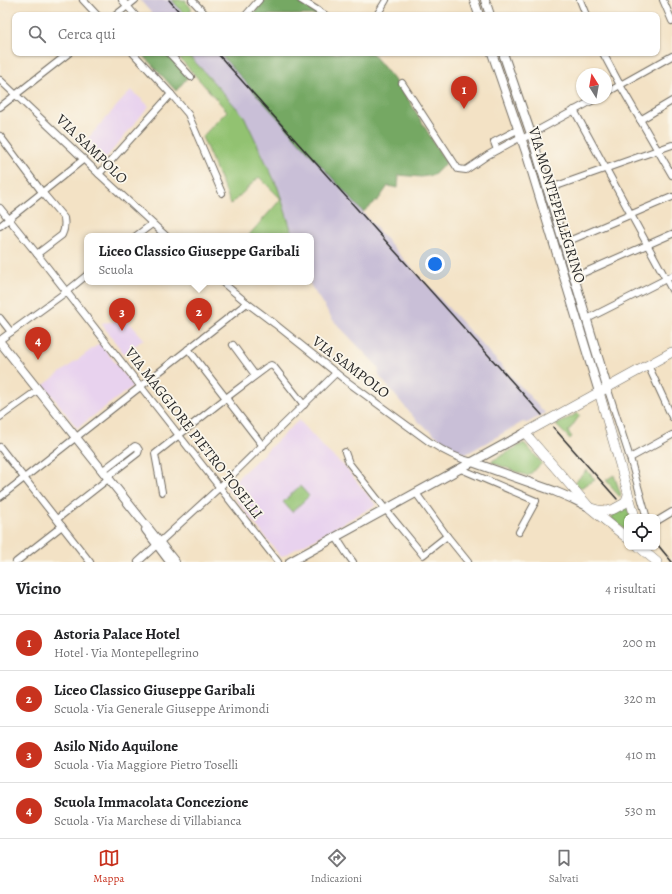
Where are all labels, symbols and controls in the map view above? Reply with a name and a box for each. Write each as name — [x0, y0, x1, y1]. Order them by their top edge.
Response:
search box — [12, 12, 660, 56]
icon: search — [26, 23, 48, 45]
text: Cerca qui — [58, 24, 116, 44]
north arrow — [576, 68, 612, 104]
pin: 1 — [451, 76, 477, 109]
street label: VIA SAMPOLO — [51, 109, 132, 188]
street label: VIA MONTEPELLEGRINO — [523, 123, 590, 286]
popup — [84, 233, 314, 285]
text: Liceo Classico Giuseppe Garibali — [98, 241, 300, 261]
your location — [425, 254, 445, 274]
text: Scuola — [98, 261, 133, 278]
pin: 3 — [109, 298, 135, 331]
pin: 2 — [186, 298, 212, 331]
pin: 4 — [25, 327, 51, 360]
street label: VIA SAMPOLO — [307, 331, 394, 403]
street label: VIA MAGGIORE PIETRO TOSELLI — [120, 342, 267, 523]
map controls — [624, 514, 660, 550]
button: locate — [624, 514, 660, 550]
text: Vicino — [16, 577, 61, 600]
text: 4 risultati — [605, 580, 656, 597]
text: Astoria Palace Hotel — [54, 624, 180, 644]
text: 1 — [27, 634, 31, 651]
text: 200 m — [623, 634, 656, 651]
text: Hotel · Via Montepellegrino — [54, 644, 199, 661]
text: Liceo Classico Giuseppe Garibali — [54, 680, 255, 700]
text: 2 — [26, 690, 32, 707]
text: 320 m — [624, 690, 656, 707]
text: Scuola · Via Generale Giuseppe Arimondi — [54, 700, 269, 717]
text: Asilo Nido Aquilone — [54, 736, 178, 756]
text: 3 — [26, 746, 32, 763]
text: 410 m — [625, 746, 656, 763]
text: Scuola · Via Maggiore Pietro Toselli — [54, 756, 238, 773]
text: Scuola Immacolata Concezione — [54, 792, 249, 812]
text: 4 — [26, 802, 32, 819]
text: 530 m — [625, 802, 656, 819]
text: Scuola · Via Marchese di Villabianca — [54, 812, 242, 829]
tab: Mappa — [93, 847, 124, 886]
tab: Indicazioni — [311, 847, 362, 886]
tab: Salvati — [549, 847, 579, 886]

